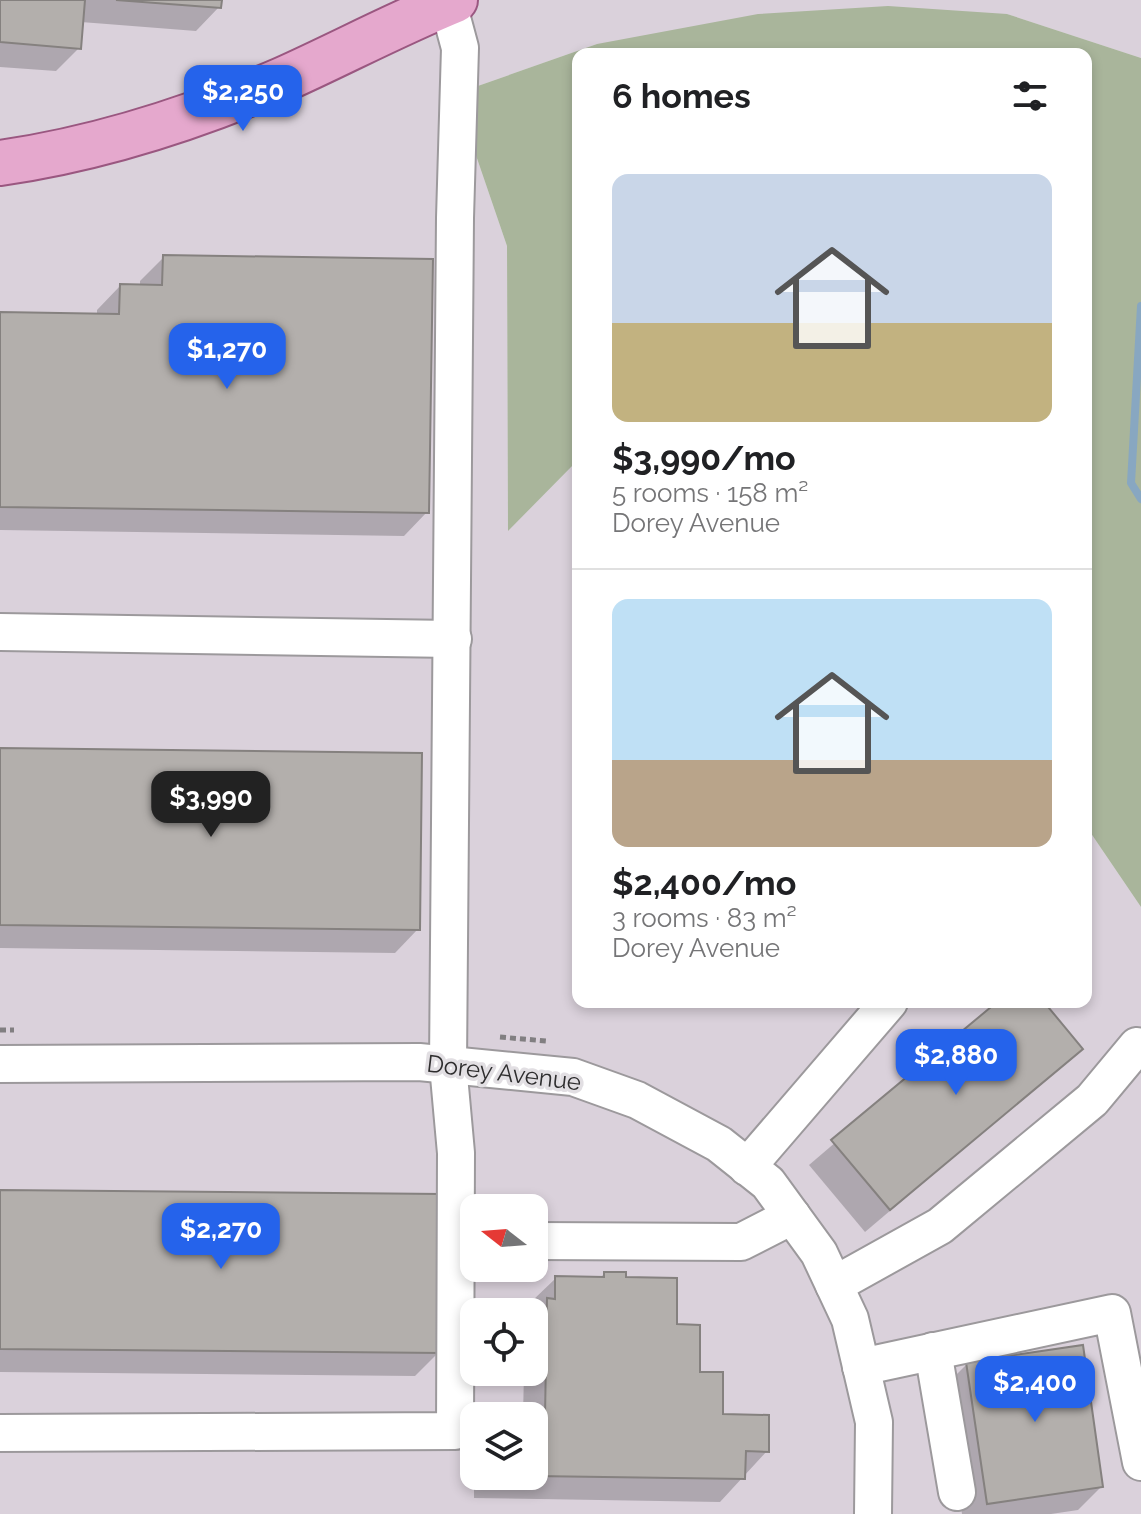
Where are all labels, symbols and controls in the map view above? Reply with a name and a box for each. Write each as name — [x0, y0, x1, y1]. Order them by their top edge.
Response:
pin: $2,250 — [178, 65, 308, 133]
icon: filters — [1008, 74, 1052, 118]
text: $2,250 — [202, 76, 284, 106]
text: 6 homes — [612, 76, 751, 116]
icon: home — [760, 226, 904, 370]
pin: $1,270 — [162, 323, 292, 391]
text: $1,270 — [187, 334, 267, 364]
text: $3,990/mo — [612, 438, 796, 478]
text: 5 rooms · 158 m² — [612, 478, 808, 508]
text: Dorey Avenue — [612, 508, 780, 538]
icon: home — [760, 651, 904, 795]
pin: $3,990 — [146, 771, 276, 839]
text: $3,990 — [169, 782, 253, 812]
text: $2,400/mo — [612, 863, 796, 903]
text: 3 rooms · 83 m² — [612, 903, 797, 933]
text: Dorey Avenue — [612, 933, 780, 963]
pin: $2,880 — [891, 1029, 1021, 1097]
text: $2,880 — [914, 1040, 998, 1070]
street label: Dorey Avenue — [425, 1049, 583, 1096]
north arrow — [460, 1194, 548, 1282]
map controls — [460, 1194, 548, 1490]
pin: $2,270 — [156, 1203, 286, 1271]
text: $2,270 — [180, 1214, 262, 1244]
button: locate — [460, 1298, 548, 1386]
pin: $2,400 — [970, 1356, 1100, 1424]
text: $2,400 — [993, 1367, 1077, 1397]
button: layers — [460, 1402, 548, 1490]

